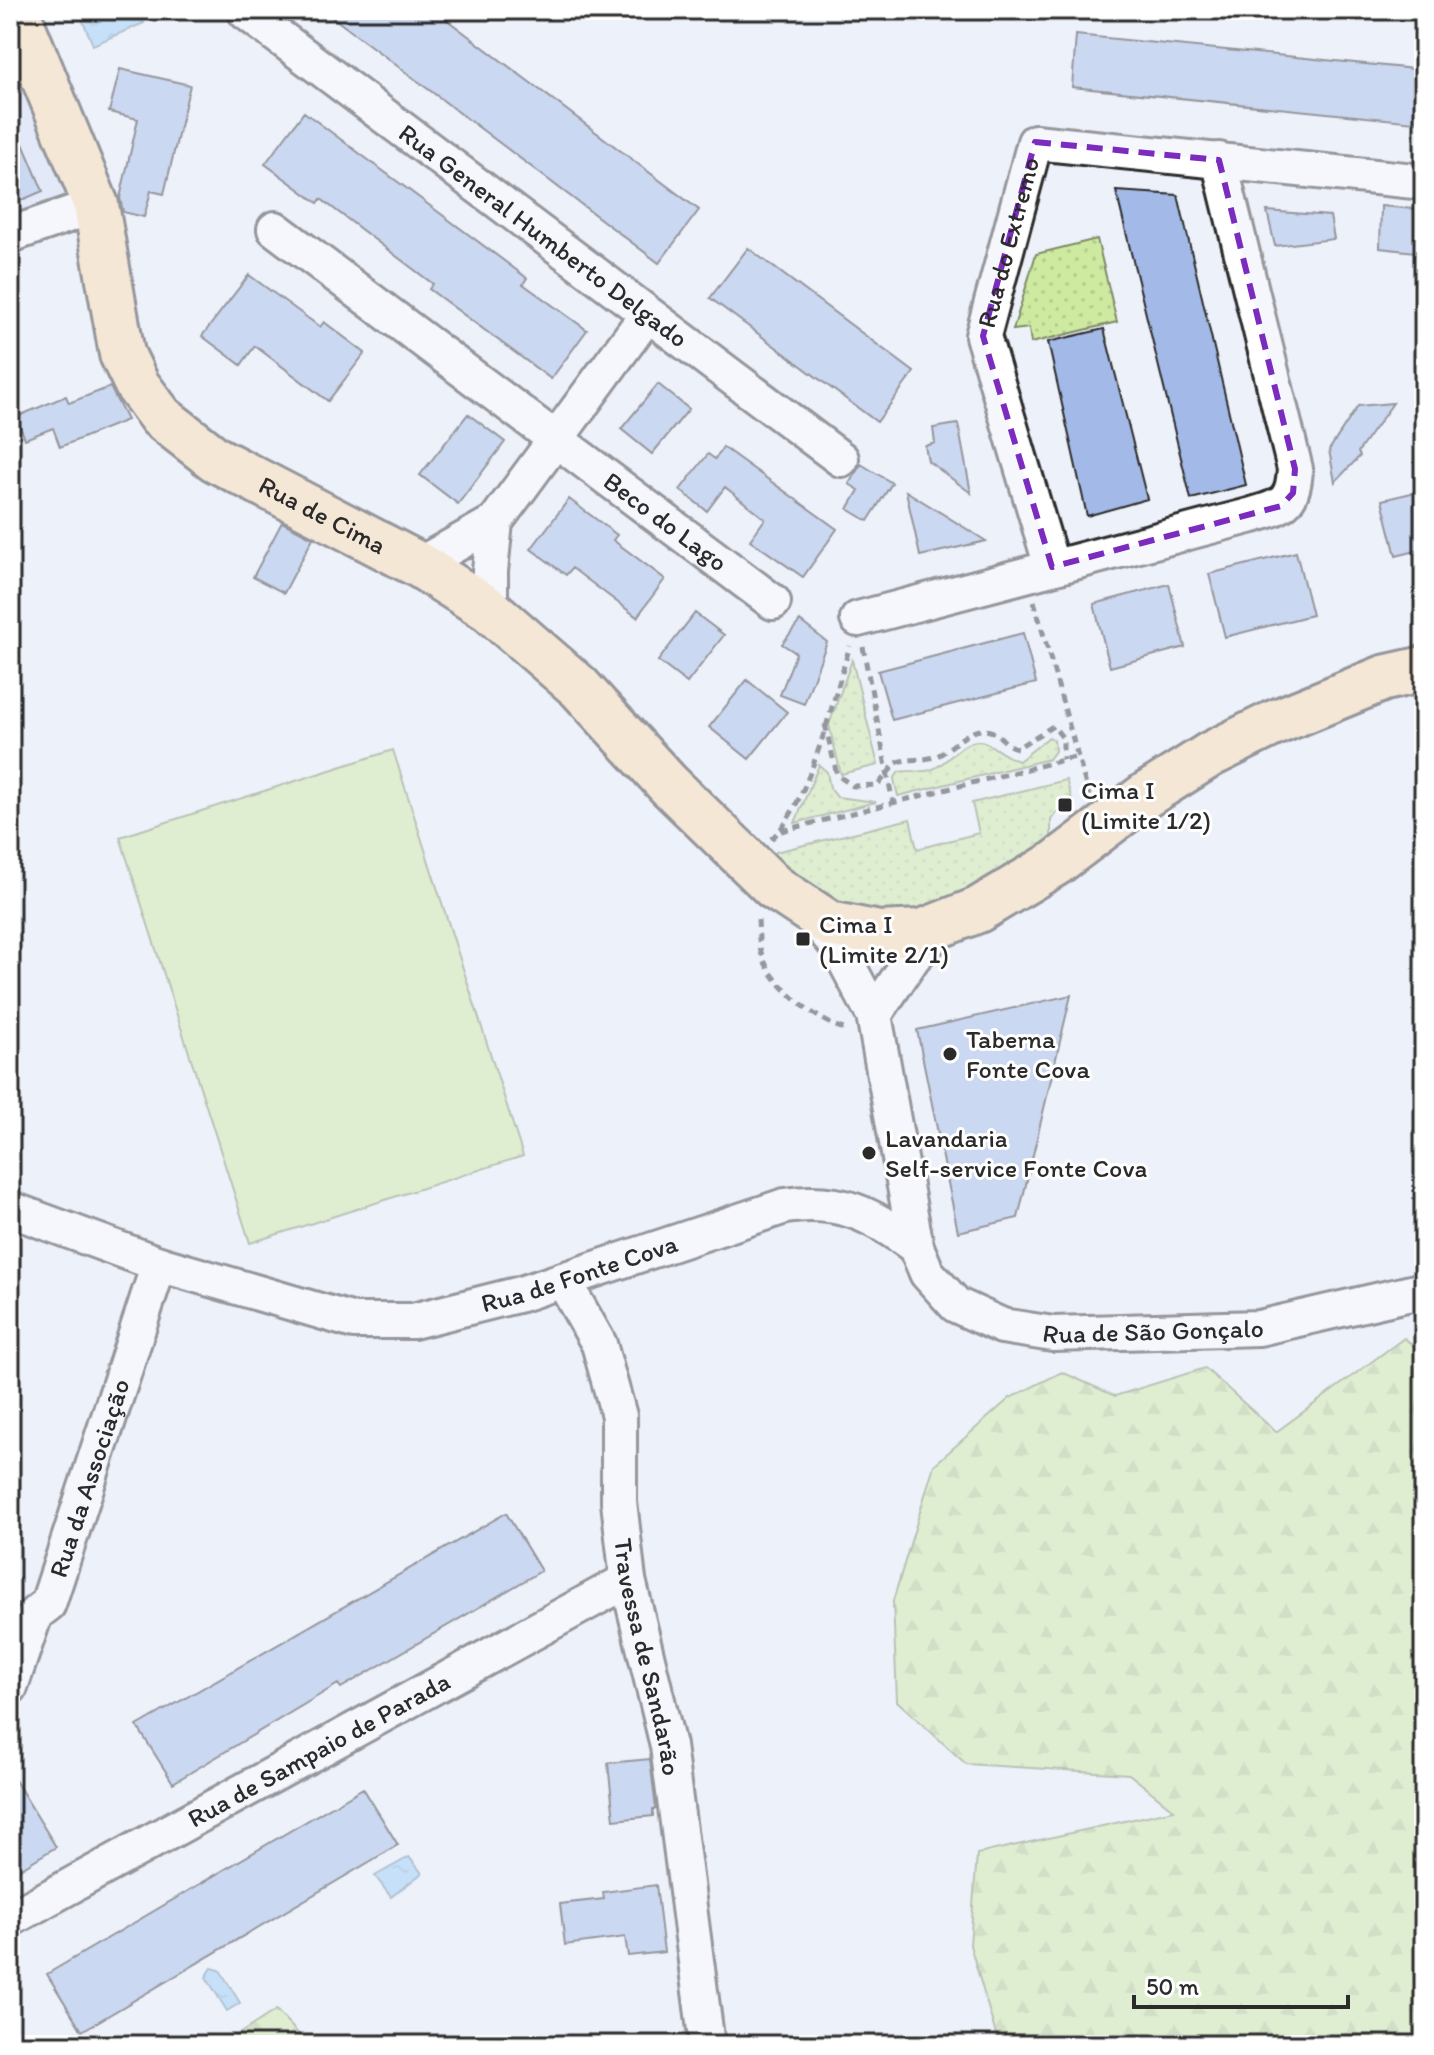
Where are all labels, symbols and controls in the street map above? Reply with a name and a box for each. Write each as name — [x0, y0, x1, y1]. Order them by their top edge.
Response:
street label: Rua General Humberto Delgado — [393, 117, 694, 354]
street label: Rua do Extremo — [970, 153, 1046, 331]
street label: Beco do Lago — [597, 465, 734, 578]
street label: Rua de Cima — [254, 469, 392, 561]
place label: Cima I (Limite 1/2) — [1081, 774, 1211, 836]
marker: Cima I (Limite 1/2) — [1056, 796, 1074, 814]
place label: Cima I (Limite 2/1) — [819, 908, 949, 970]
marker: Cima I (Limite 2/1) — [794, 930, 812, 948]
place label: Taberna Fonte Cova — [966, 1023, 1090, 1085]
marker: Taberna Fonte Cova — [941, 1045, 959, 1063]
place label: Lavandaria Self-service Fonte Cova — [885, 1122, 1147, 1184]
marker: Lavandaria Self-service Fonte Cova — [860, 1144, 878, 1162]
street label: Rua de Fonte Cova — [478, 1227, 682, 1319]
street label: Rua de São Gonçalo — [1040, 1312, 1264, 1351]
street label: Rua da Associação — [42, 1375, 136, 1582]
street label: Travessa de Sandarão — [607, 1537, 688, 1778]
street label: Rua de Sampaio de Parada — [182, 1665, 455, 1834]
scale bar — [1134, 1959, 1348, 2009]
text: 50 m — [1146, 1972, 1199, 2001]

